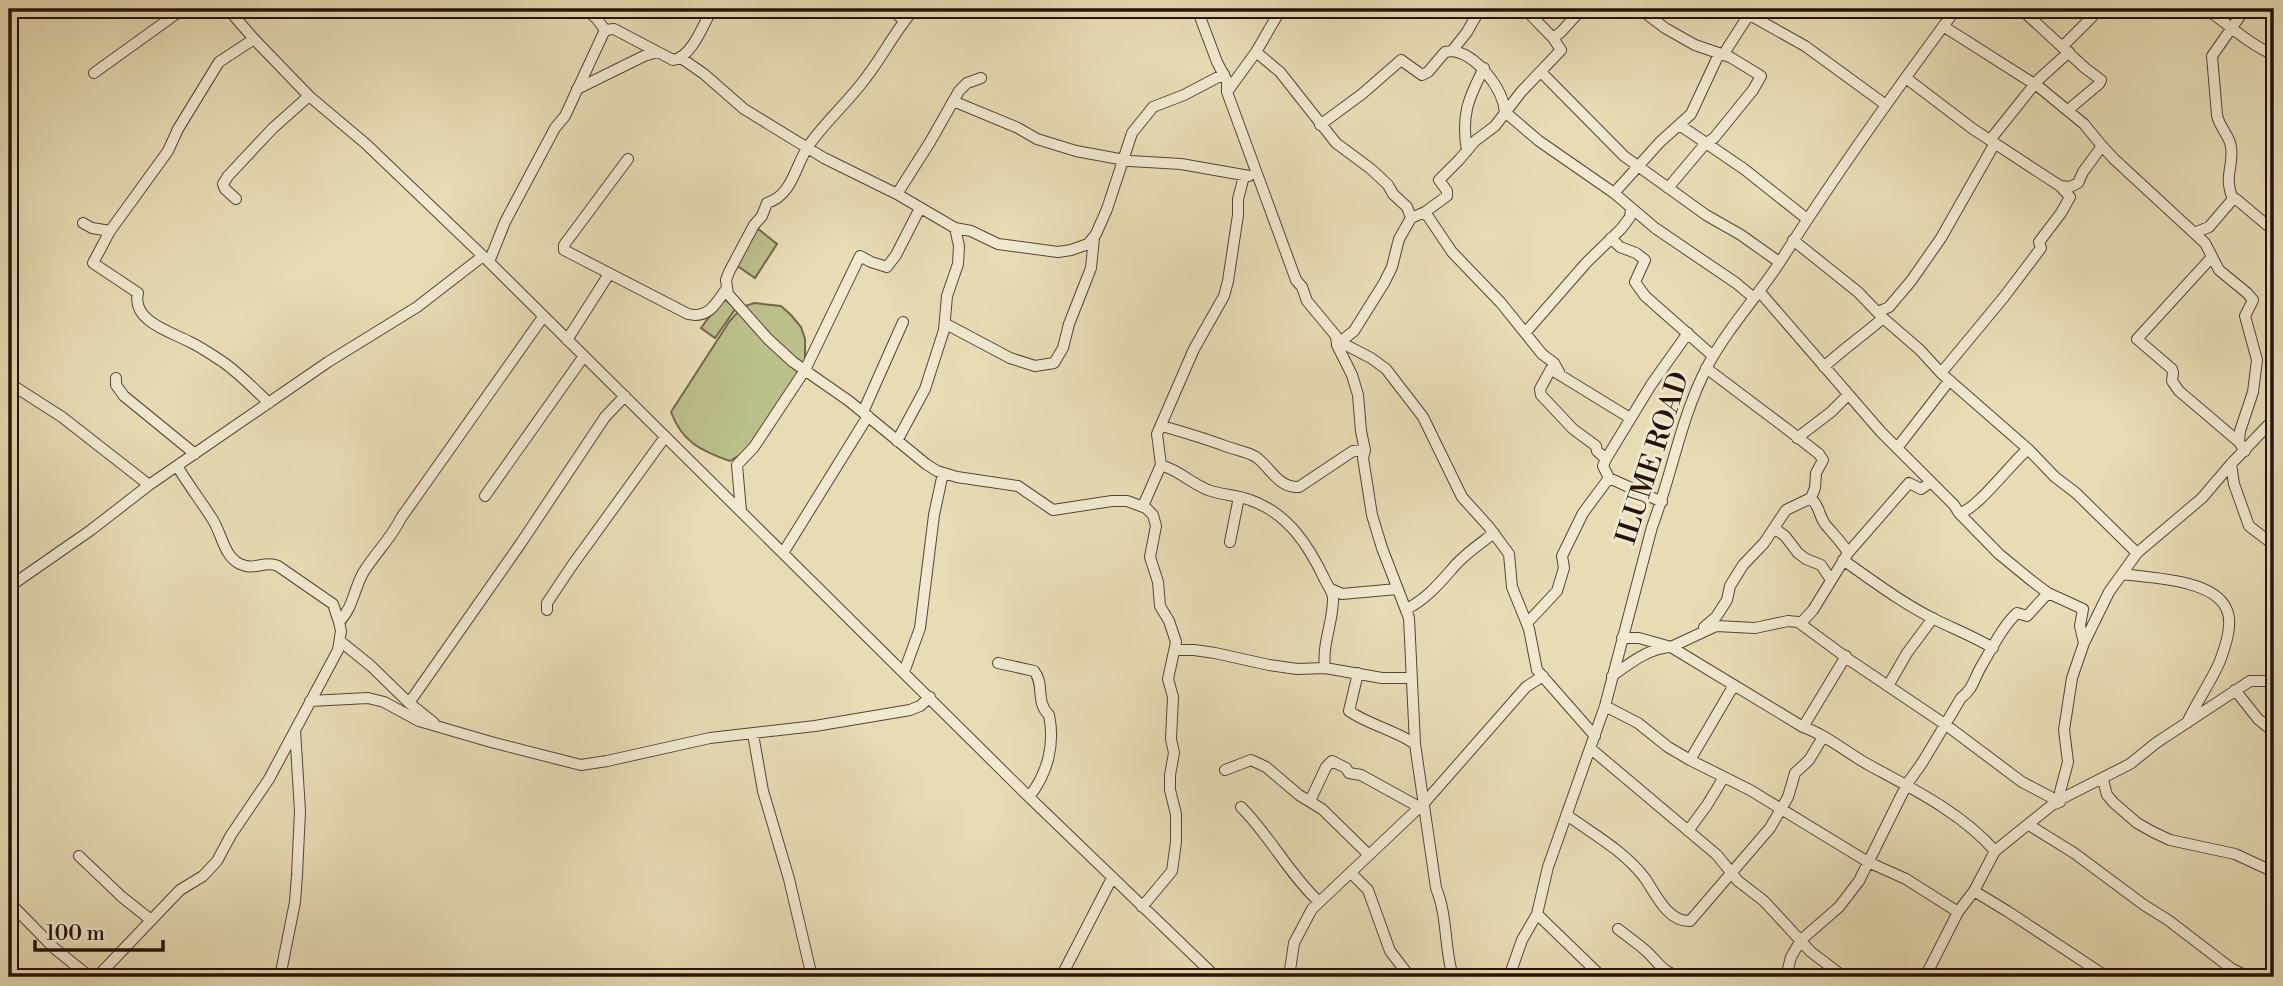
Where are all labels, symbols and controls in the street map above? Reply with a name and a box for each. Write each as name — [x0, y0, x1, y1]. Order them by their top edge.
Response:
street label: ILUME ROAD — [1609, 367, 1697, 549]
scale bar — [35, 909, 163, 953]
text: 100 m — [46, 921, 105, 947]

